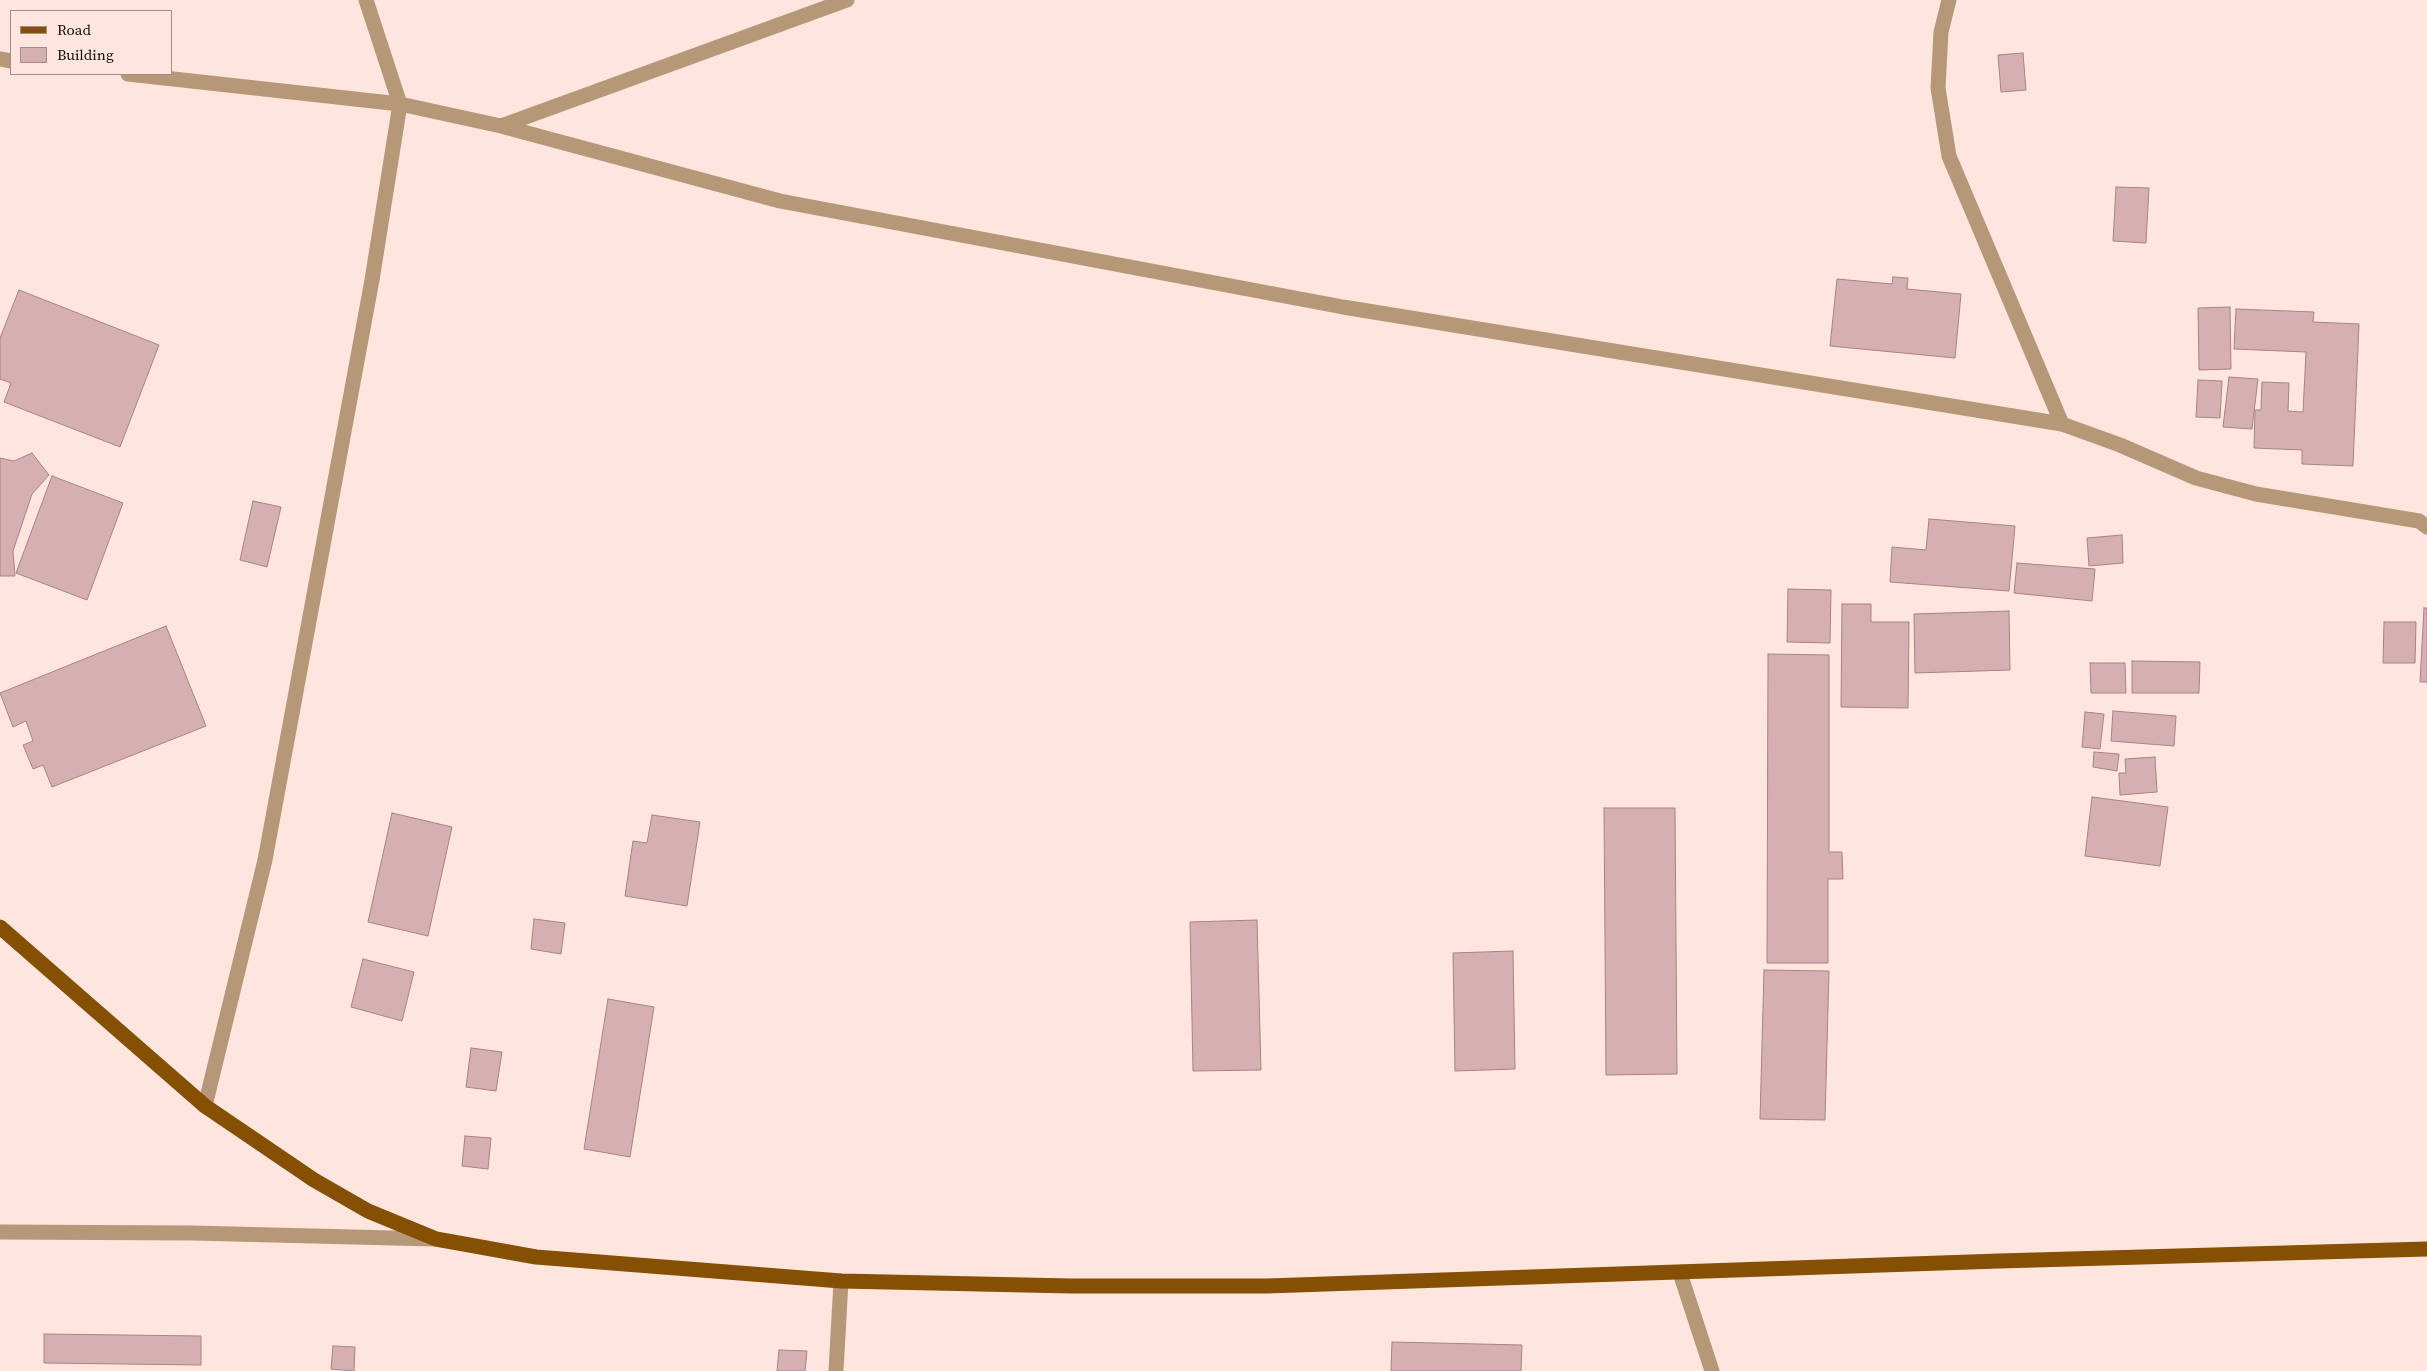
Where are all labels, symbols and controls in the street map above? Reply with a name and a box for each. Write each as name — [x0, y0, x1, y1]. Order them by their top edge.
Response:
legend — [10, 10, 172, 75]
text: Road — [57, 19, 91, 40]
text: Building — [57, 44, 114, 65]

